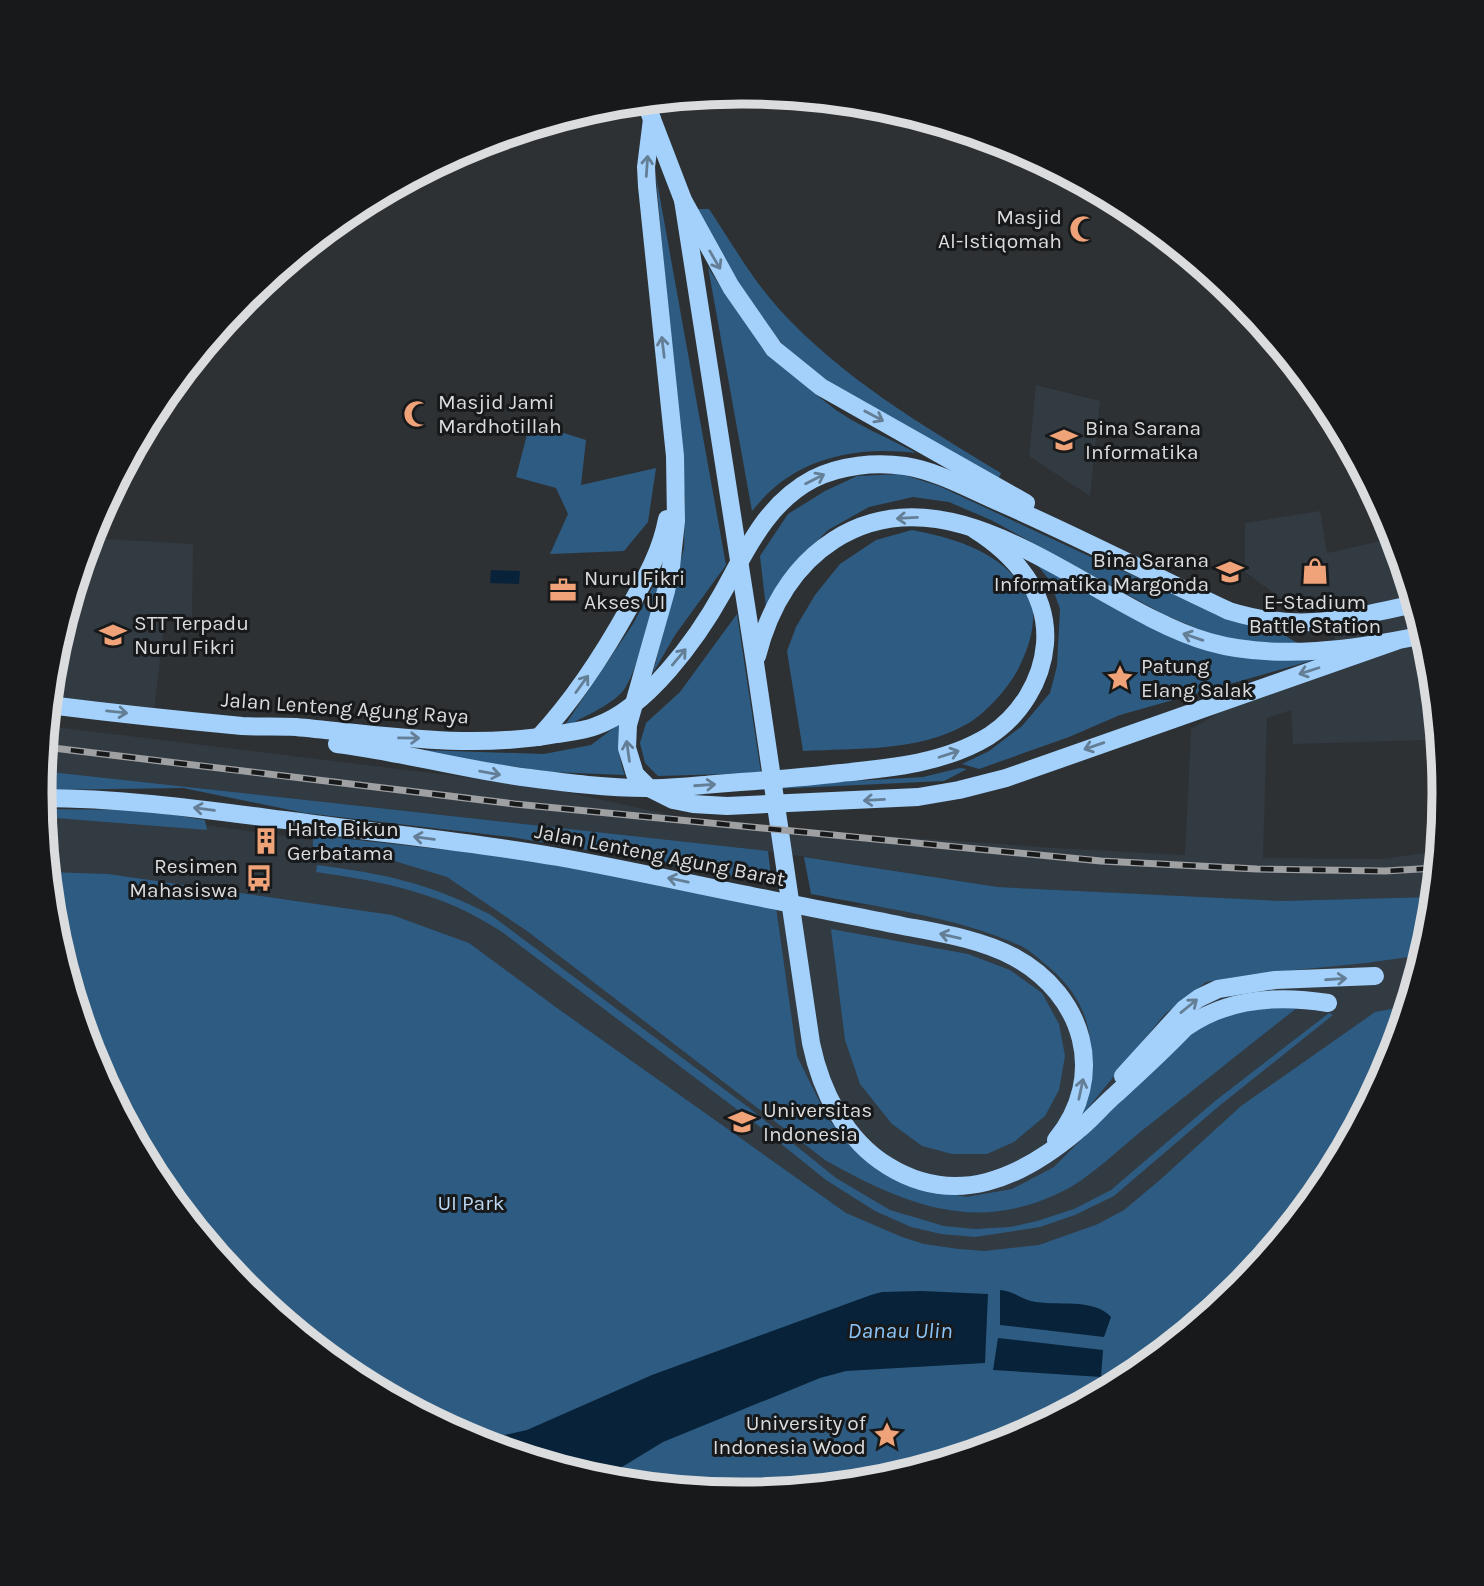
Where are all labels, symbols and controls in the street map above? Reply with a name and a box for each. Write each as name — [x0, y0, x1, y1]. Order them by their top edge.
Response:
one-way arrow — [641, 155, 654, 177]
place label: Masjid Al-Istiqomah — [938, 205, 1062, 253]
mosque icon: Masjid Al-Istiqomah — [1068, 214, 1098, 244]
one-way arrow — [709, 249, 723, 269]
one-way arrow — [656, 336, 669, 359]
place label: Masjid Jami Mardhotillah — [438, 390, 562, 438]
mosque icon: Masjid Jami Mardhotillah — [402, 399, 432, 429]
one-way arrow — [863, 409, 883, 423]
place label: Bina Sarana Informatika — [1085, 416, 1201, 464]
school or university icon: Bina Sarana Informatika — [1049, 425, 1079, 455]
one-way arrow — [804, 472, 824, 486]
one-way arrow — [896, 511, 919, 524]
place label: Bina Sarana Informatika Margonda — [994, 548, 1209, 596]
shop icon: E-Stadium Battle Station — [1300, 556, 1330, 586]
school or university icon: Bina Sarana Informatika Margonda — [1215, 557, 1245, 587]
place label: Nurul Fikri Akses UI — [584, 566, 685, 614]
office icon: Nurul Fikri Akses UI — [548, 575, 578, 605]
place label: E-Stadium Battle Station — [1249, 590, 1381, 638]
place label: STT Terpadu Nurul Fikri — [134, 611, 249, 659]
school or university icon: STT Terpadu Nurul Fikri — [98, 620, 128, 650]
one-way arrow — [1183, 630, 1205, 642]
one-way arrow — [671, 649, 686, 667]
place label: Patung Elang Salak — [1141, 654, 1253, 702]
place icon: Patung Elang Salak — [1105, 663, 1135, 693]
one-way arrow — [1298, 666, 1320, 678]
one-way arrow — [575, 675, 589, 694]
street label: Jalan Lenteng Agung Raya — [220, 687, 470, 729]
one-way arrow — [105, 706, 128, 719]
one-way arrow — [398, 732, 421, 745]
one-way arrow — [622, 740, 635, 763]
one-way arrow — [1083, 741, 1105, 753]
one-way arrow — [938, 747, 960, 759]
one-way arrow — [478, 767, 501, 780]
one-way arrow — [693, 778, 716, 791]
one-way arrow — [863, 794, 886, 807]
one-way arrow — [194, 802, 216, 815]
place label: Halte Bikun Gerbatama — [287, 817, 399, 865]
street label: Jalan Lenteng Agung Barat — [533, 819, 787, 891]
building icon: Halte Bikun Gerbatama — [251, 826, 281, 856]
one-way arrow — [413, 832, 436, 845]
place label: Resimen Mahasiswa — [129, 854, 238, 902]
bus stop icon: Resimen Mahasiswa — [244, 863, 274, 893]
one-way arrow — [667, 873, 690, 887]
one-way arrow — [939, 929, 962, 942]
one-way arrow — [1325, 972, 1348, 985]
one-way arrow — [1180, 998, 1198, 1014]
one-way arrow — [1075, 1078, 1088, 1101]
place label: Universitas Indonesia — [763, 1098, 872, 1146]
school or university icon: Universitas Indonesia — [727, 1107, 757, 1137]
park label: UI Park — [437, 1191, 505, 1215]
water label: Danau Ulin — [848, 1317, 952, 1344]
place label: University of Indonesia Wood — [713, 1411, 867, 1459]
place icon: University of Indonesia Wood — [872, 1420, 902, 1450]

